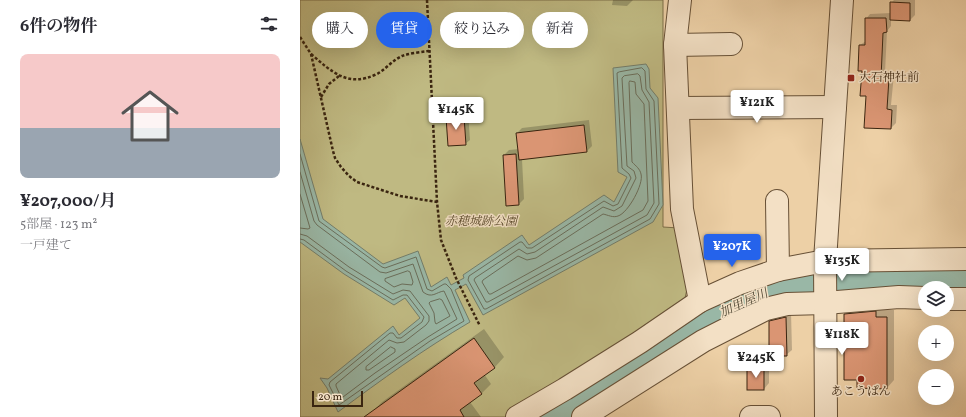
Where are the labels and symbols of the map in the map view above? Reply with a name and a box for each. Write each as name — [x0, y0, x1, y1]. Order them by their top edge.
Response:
place label: 大石神社前 — [859, 70, 919, 86]
marker: 大石神社前 — [846, 73, 856, 83]
pin: ¥121K — [729, 90, 785, 124]
pin: ¥145K — [428, 97, 484, 131]
park label: 赤穂城跡公園 — [445, 214, 519, 230]
pin: ¥207K — [704, 234, 760, 268]
pin: ¥135K — [814, 248, 870, 282]
water label: 加里屋川 — [717, 284, 773, 323]
pin: ¥118K — [814, 322, 870, 356]
pin: ¥245K — [728, 345, 784, 379]
marker: あこうぱん — [856, 374, 866, 384]
place label: あこうぱん — [831, 384, 891, 400]
scale bar — [312, 389, 363, 408]

